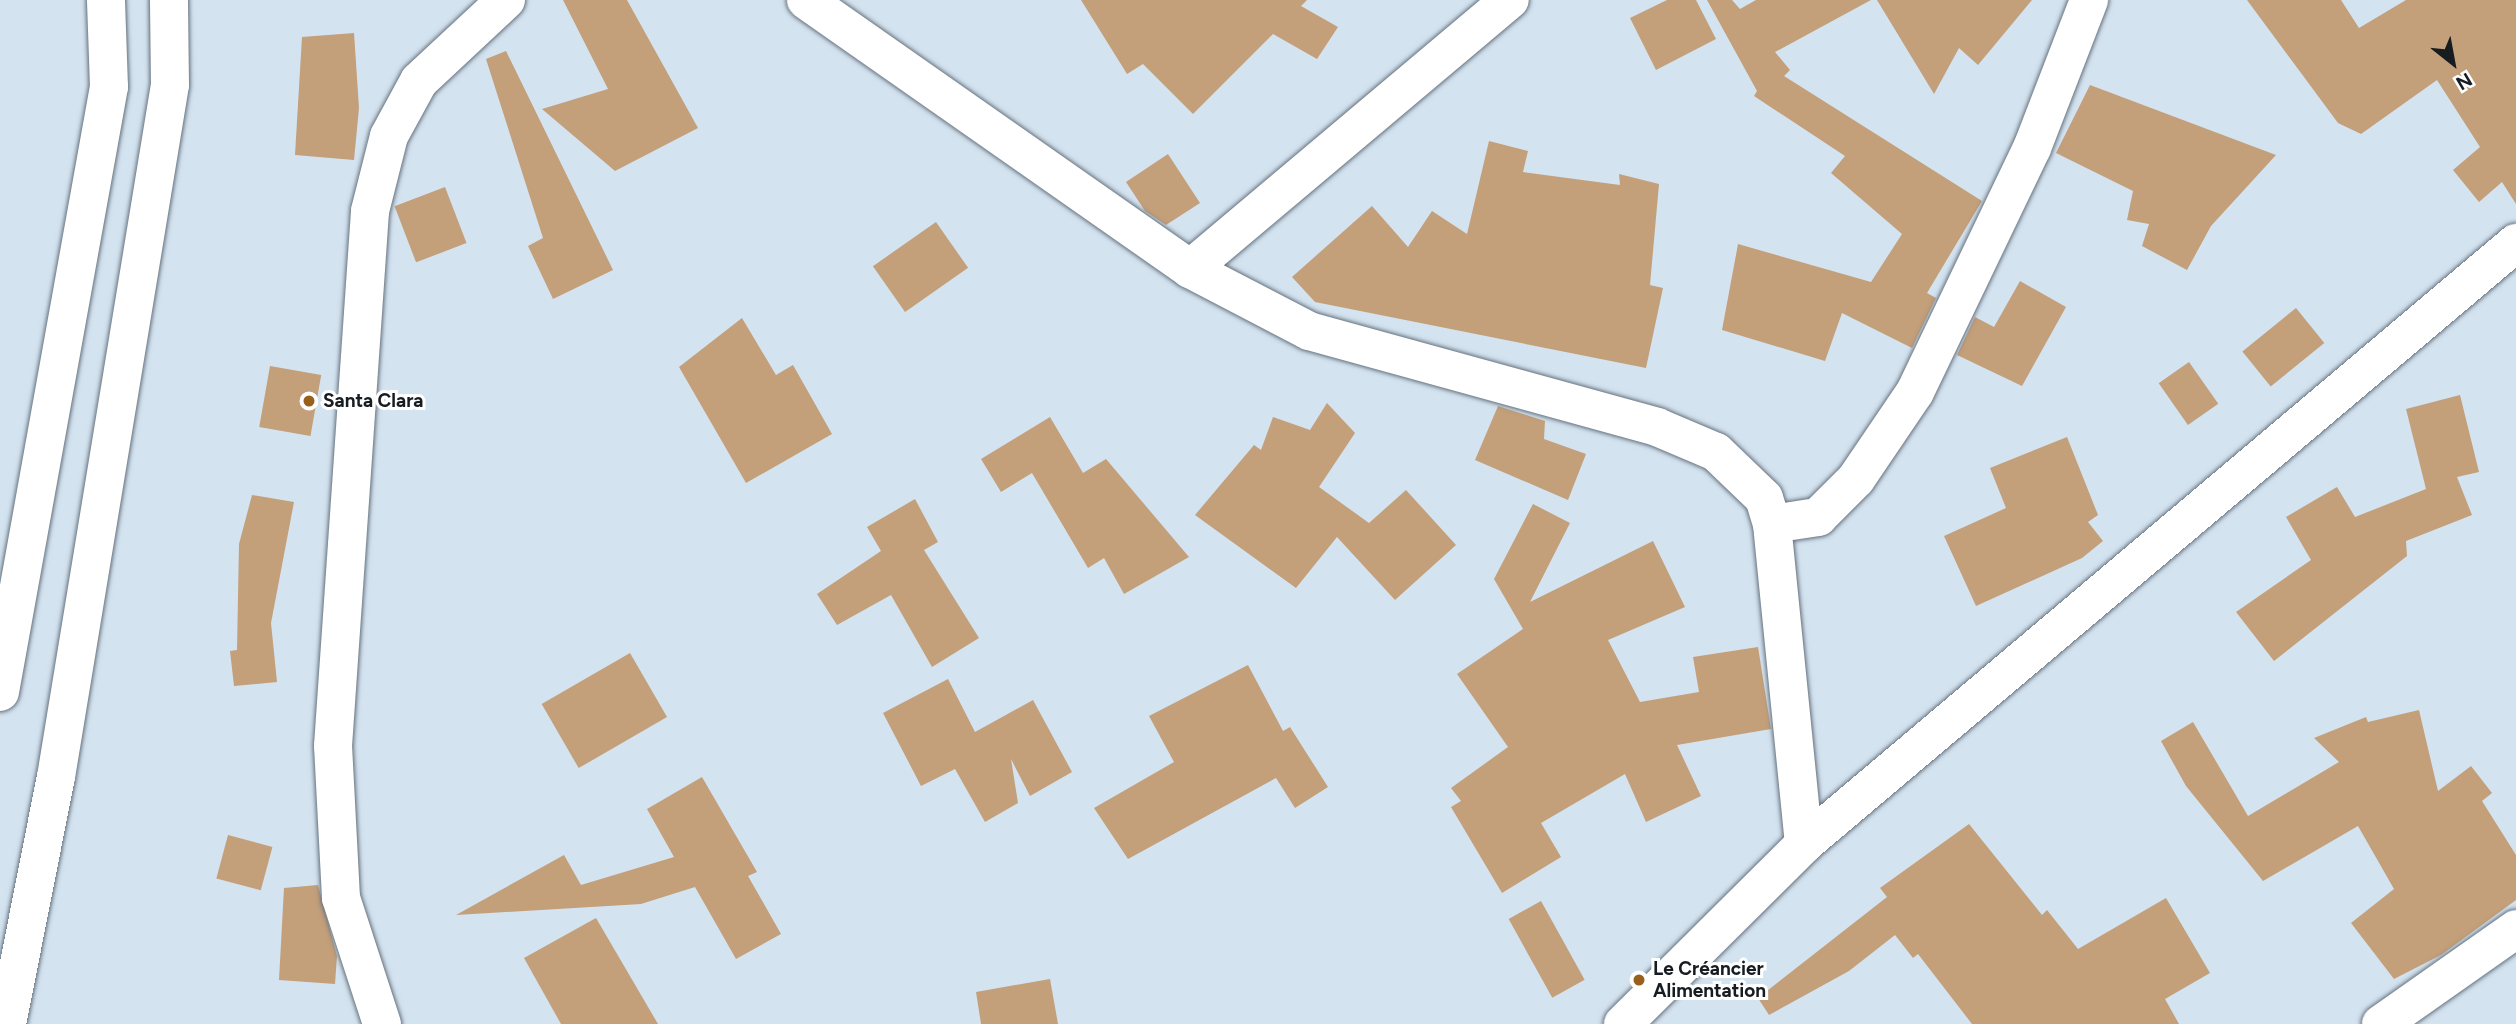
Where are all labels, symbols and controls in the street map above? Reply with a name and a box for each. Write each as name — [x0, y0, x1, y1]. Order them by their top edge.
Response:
north arrow — [2418, 28, 2488, 98]
text: N — [2452, 68, 2476, 95]
place label: Santa Clara — [323, 390, 423, 412]
marker: Santa Clara — [301, 393, 317, 409]
place label: Le Créancier Alimentation — [1653, 958, 1766, 1002]
marker: Le Créancier Alimentation — [1631, 972, 1647, 988]

